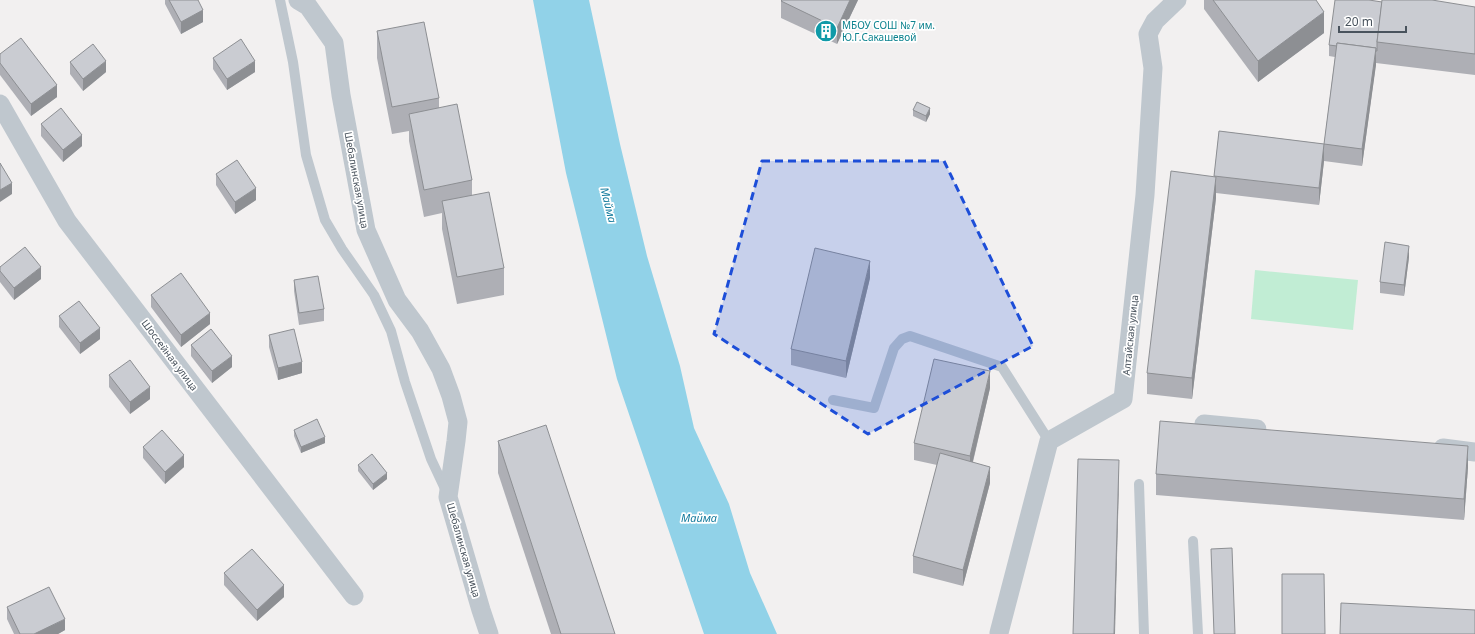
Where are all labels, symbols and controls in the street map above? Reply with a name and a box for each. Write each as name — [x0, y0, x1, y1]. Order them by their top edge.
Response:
scale bar — [1339, 8, 1406, 34]
text: 20 m — [1345, 13, 1373, 30]
building icon: МБОУ СОШ №7 им. Ю.Г.Сакашевой — [813, 18, 839, 44]
place label: МБОУ СОШ №7 им. Ю.Г.Сакашевой — [842, 18, 935, 44]
street label: Шебалинская улица — [342, 131, 372, 229]
water label: Майма — [597, 186, 621, 224]
street label: Алтайская улица — [1119, 294, 1141, 376]
street label: Шоссейная улица — [139, 316, 201, 394]
street label: Шебалинская улица — [444, 501, 484, 599]
water label: Майма — [681, 510, 717, 525]

